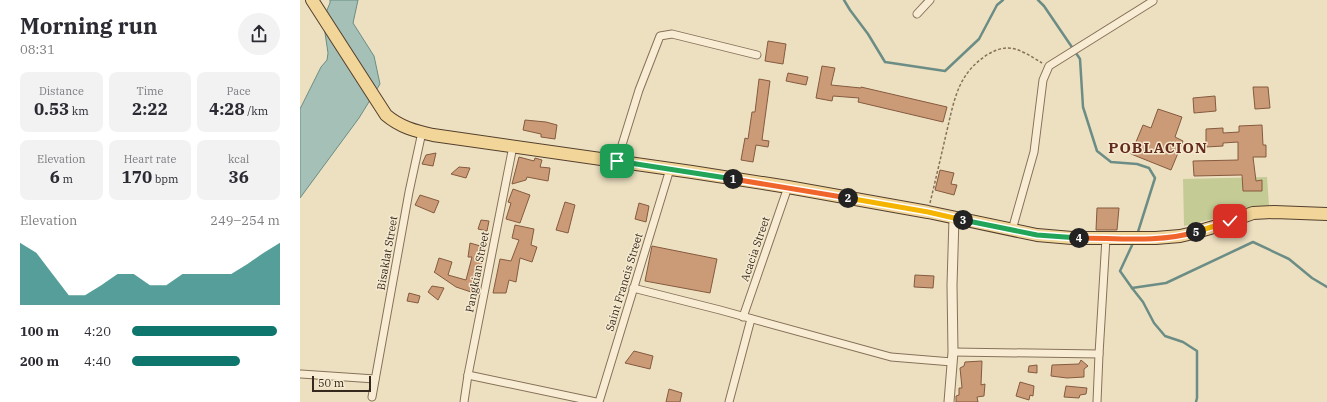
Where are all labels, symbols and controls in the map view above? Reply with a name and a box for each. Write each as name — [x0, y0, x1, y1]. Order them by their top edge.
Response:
text: Morning run — [20, 11, 158, 40]
button: share — [238, 13, 280, 55]
text: 08:31 — [20, 41, 55, 58]
text: Distance — [39, 84, 84, 98]
text: Time — [136, 84, 164, 98]
text: Pace — [227, 84, 251, 98]
text: 0.53 — [34, 98, 69, 120]
text: 2:22 — [132, 98, 168, 120]
text: 4:28 — [209, 98, 245, 120]
text: km — [69, 104, 89, 118]
text: /km — [245, 104, 268, 118]
district label: POBLACION — [1108, 138, 1208, 157]
pin — [600, 144, 634, 178]
icon: arrive — [606, 150, 628, 172]
text: Elevation — [37, 152, 86, 166]
text: Heart rate — [124, 152, 176, 166]
text: kcal — [228, 152, 249, 166]
text: 6 — [50, 166, 60, 188]
text: 170 — [122, 166, 152, 188]
text: 36 — [228, 166, 249, 188]
pin: 1 — [723, 169, 743, 189]
text: m — [60, 172, 73, 186]
text: bpm — [152, 172, 178, 186]
text: 1 — [730, 172, 736, 186]
pin: 2 — [838, 188, 858, 208]
text: 2 — [845, 191, 851, 205]
pin — [1213, 204, 1247, 238]
pin: 3 — [953, 210, 973, 230]
icon: check — [1219, 210, 1241, 232]
text: Elevation — [20, 212, 77, 229]
text: 249–254 m — [210, 212, 280, 229]
text: 3 — [960, 213, 966, 227]
street label: Bisaklat Street — [374, 215, 400, 291]
street label: Acacia Street — [737, 215, 773, 283]
pin: 5 — [1186, 222, 1206, 242]
text: 5 — [1193, 225, 1199, 239]
pin: 4 — [1069, 228, 1089, 248]
street label: Pangkian Street — [462, 230, 492, 314]
street label: Saint Francis Street — [602, 231, 646, 333]
text: 4 — [1076, 231, 1082, 245]
text: 100 m — [20, 323, 59, 340]
text: 4:20 — [84, 323, 111, 340]
text: 200 m — [20, 353, 59, 370]
text: 4:40 — [84, 353, 111, 370]
scale bar — [312, 374, 371, 393]
text: 50 m — [318, 376, 344, 390]

